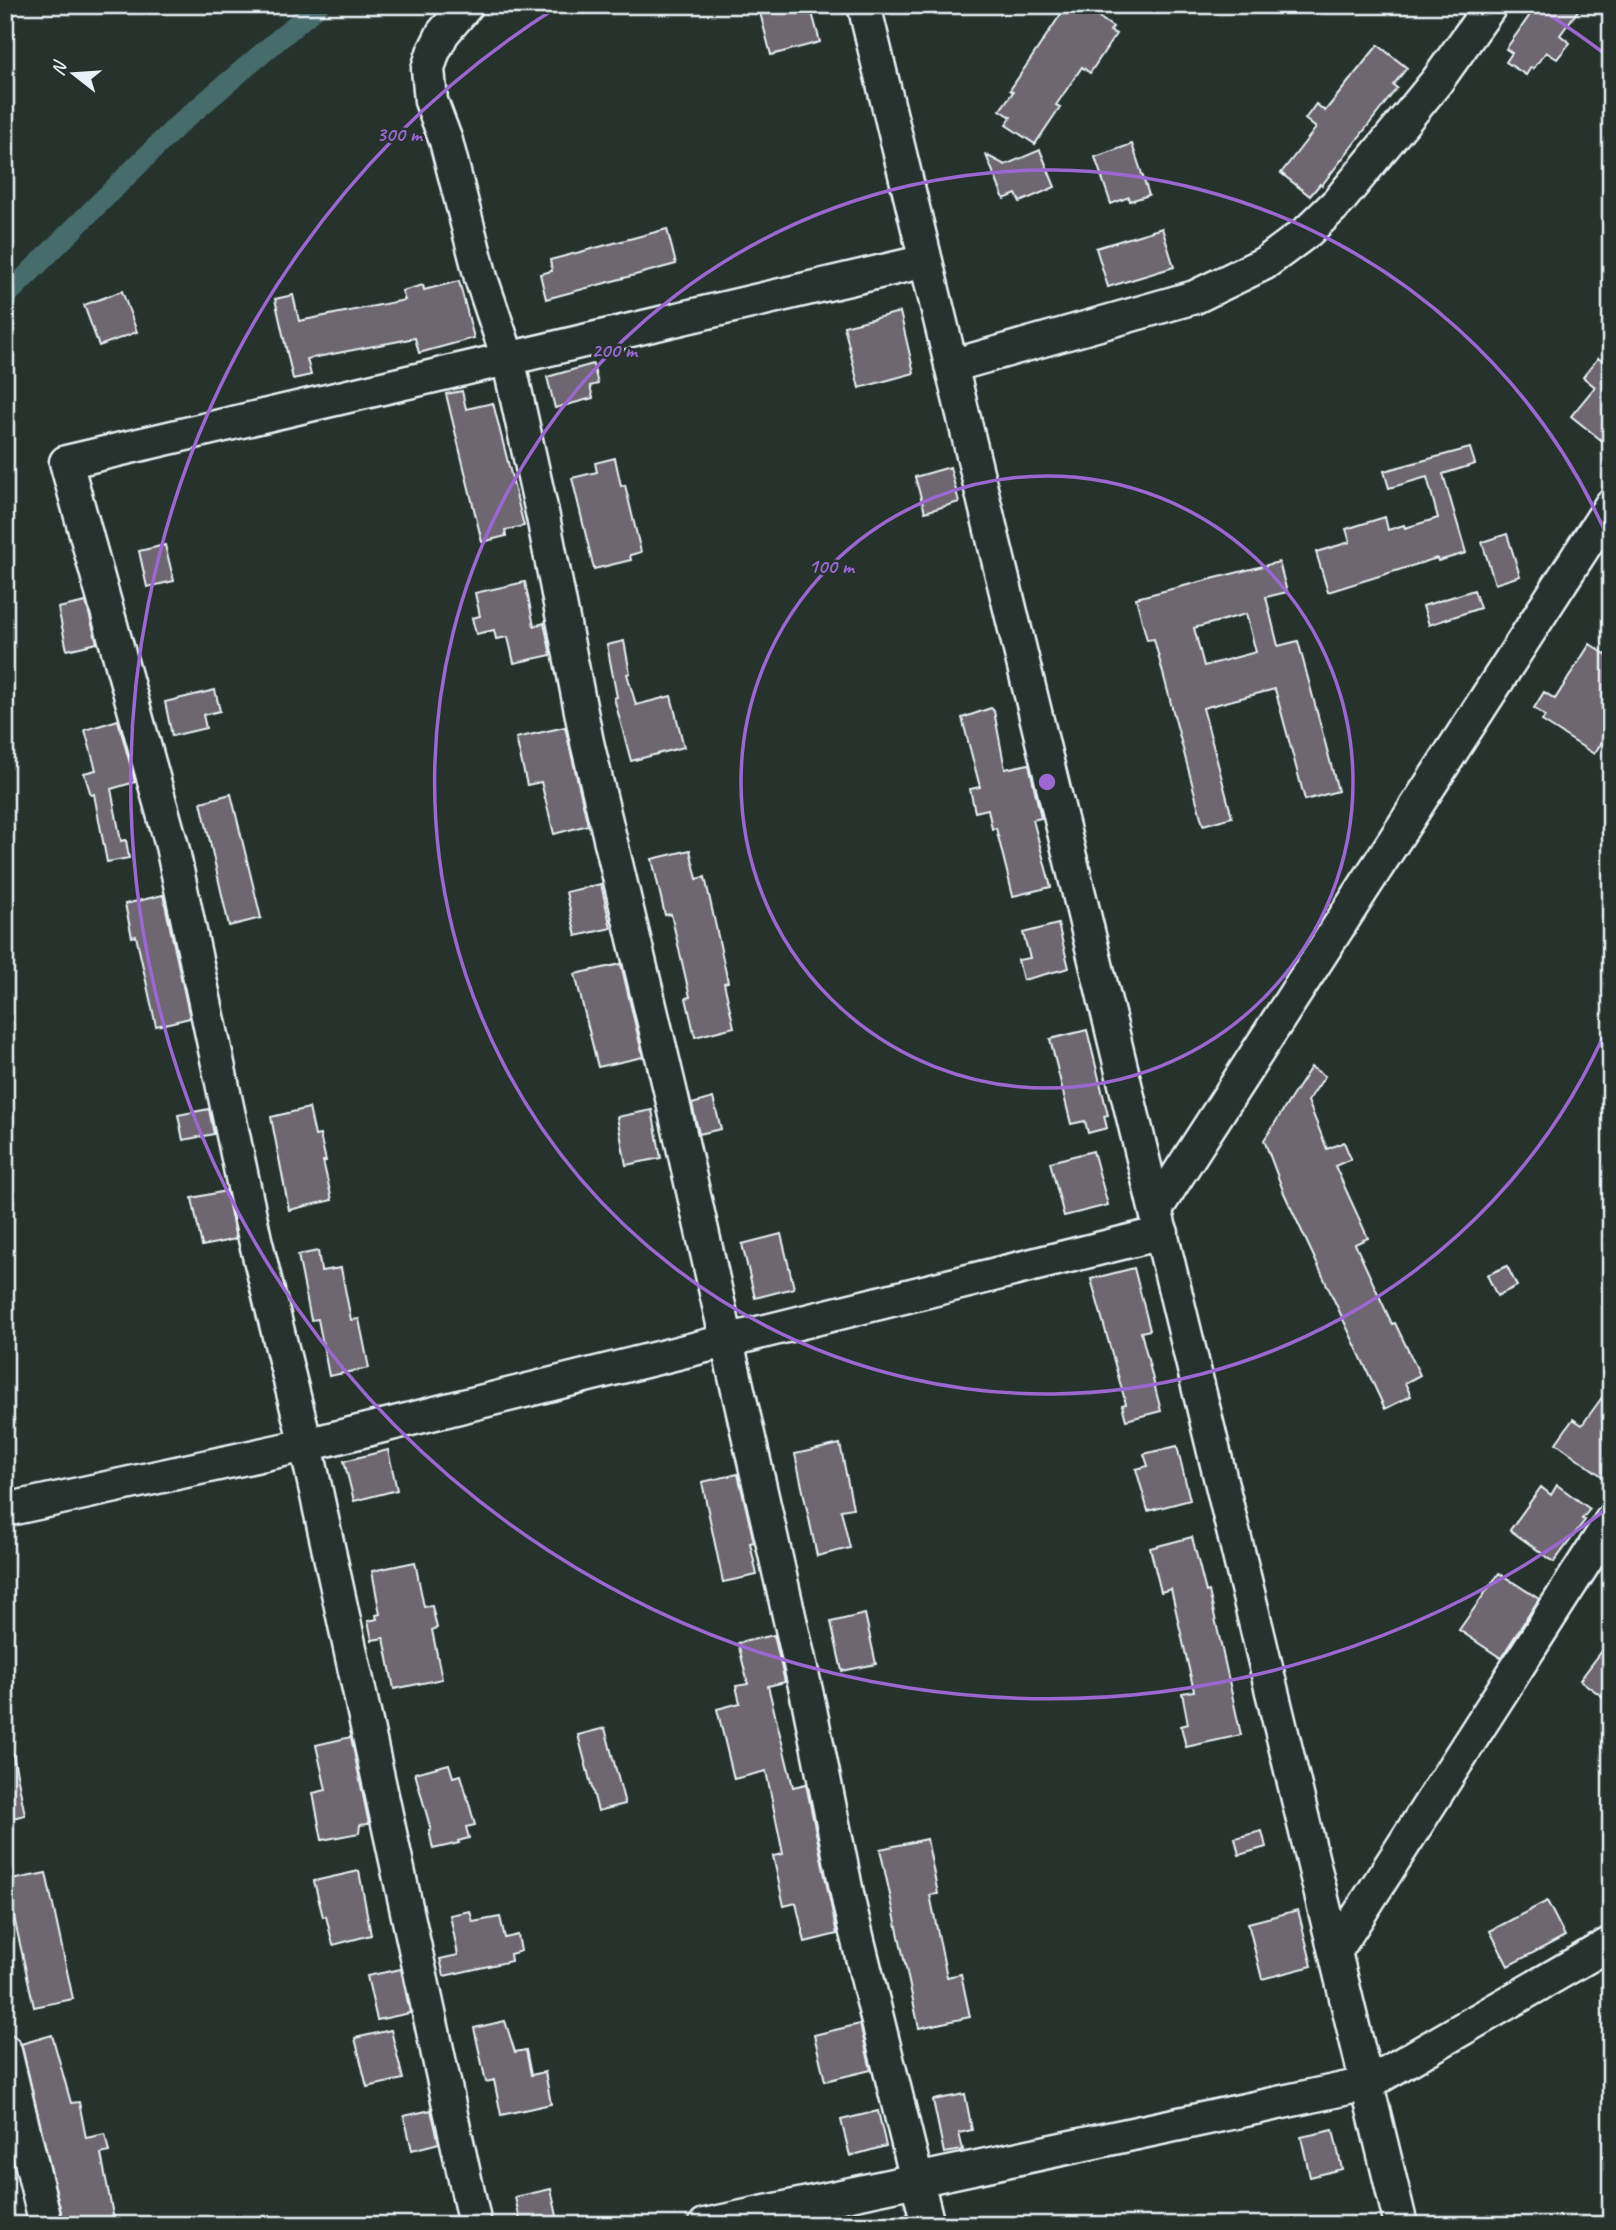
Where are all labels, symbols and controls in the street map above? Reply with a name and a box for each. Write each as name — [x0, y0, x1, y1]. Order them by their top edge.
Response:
north arrow — [38, 38, 108, 108]
text: N — [46, 57, 73, 78]
text: 300 m — [376, 121, 424, 147]
text: 200 m — [591, 337, 639, 363]
text: 100 m — [808, 553, 856, 579]
centre of rings — [1035, 770, 1059, 794]

